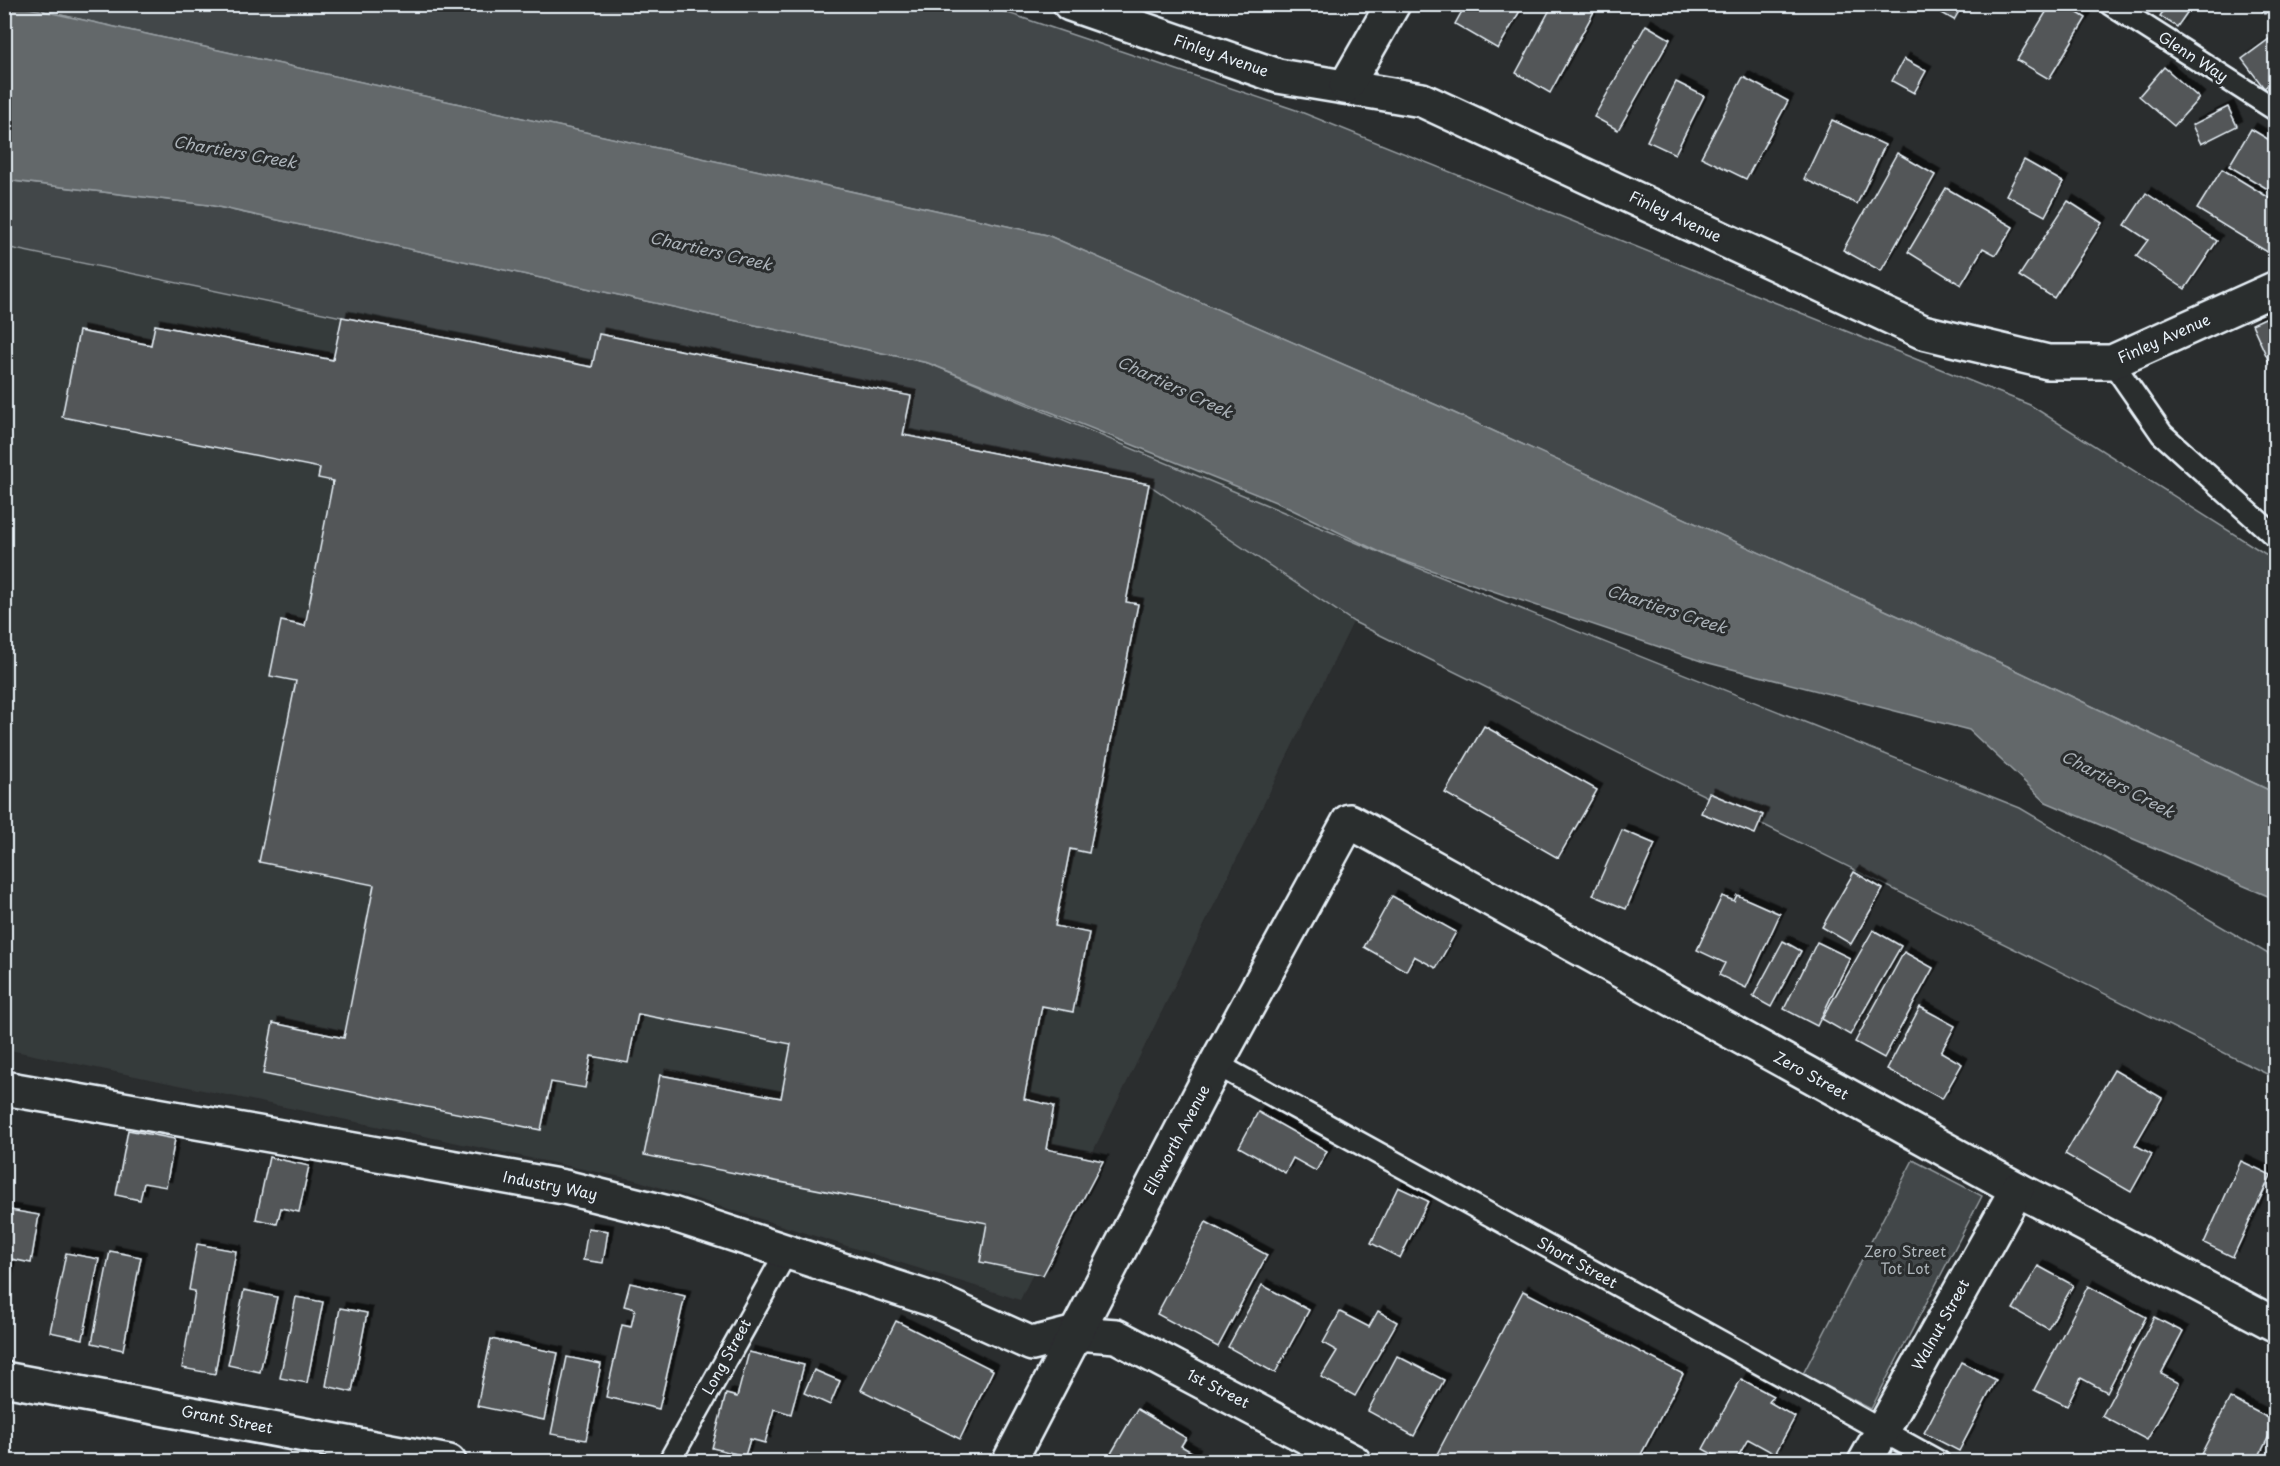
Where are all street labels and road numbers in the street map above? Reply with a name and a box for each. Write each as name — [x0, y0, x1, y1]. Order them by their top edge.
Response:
street label: Glenn Way — [2154, 25, 2233, 87]
street label: Finley Avenue — [1171, 28, 1272, 82]
street label: Finley Avenue — [1626, 184, 1725, 247]
street label: Finley Avenue — [2113, 307, 2213, 368]
street label: Zero Street — [1770, 1045, 1853, 1105]
street label: Ellsworth Avenue — [1137, 1080, 1214, 1198]
street label: Industry Way — [501, 1164, 600, 1205]
street label: Short Street — [1533, 1230, 1622, 1293]
street label: Walnut Street — [1905, 1274, 1974, 1374]
street label: Long Street — [695, 1314, 756, 1398]
street label: 1st Street — [1183, 1362, 1254, 1413]
street label: Grant Street — [180, 1398, 275, 1439]

